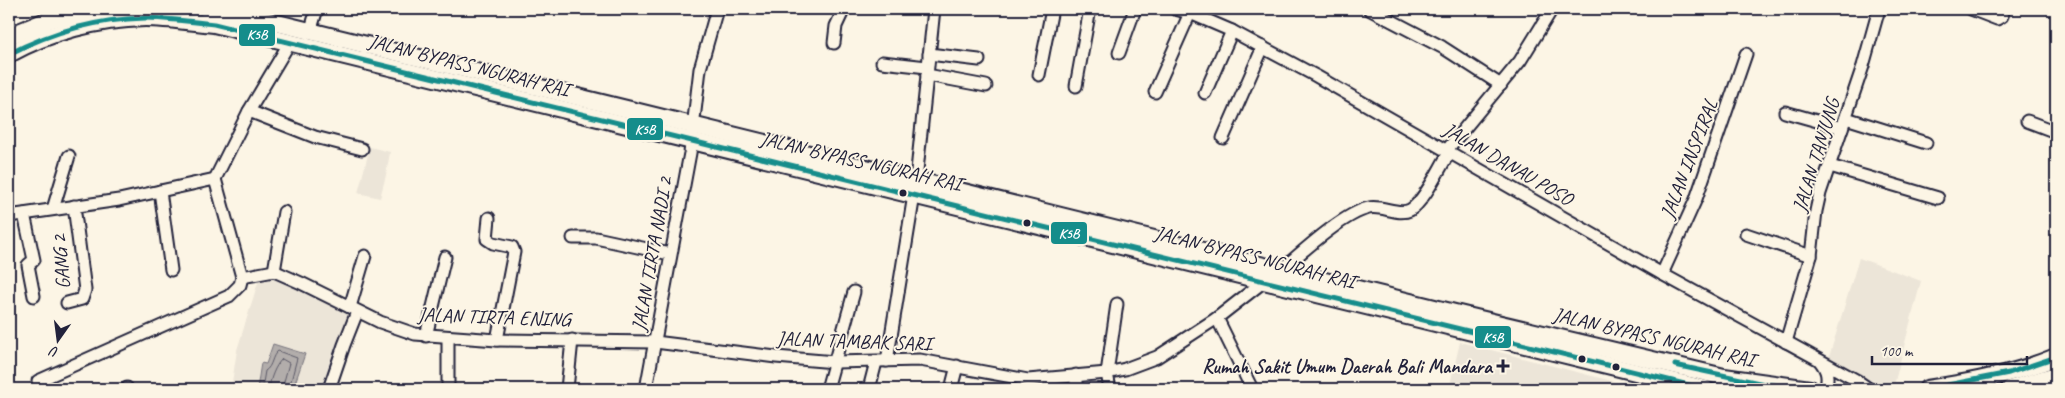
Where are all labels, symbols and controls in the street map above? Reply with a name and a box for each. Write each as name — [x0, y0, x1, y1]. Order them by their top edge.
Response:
line badge: K5B — [238, 23, 276, 47]
text: K5B — [247, 26, 269, 43]
street label: JALAN BYPASS NGURAH RAI — [365, 28, 577, 103]
street label: JALAN TANJUNG — [1787, 93, 1846, 216]
street label: JALAN INSPIRAL — [1654, 95, 1723, 223]
street label: JALAN DANAU POSO — [1438, 116, 1579, 212]
line badge: K5B — [626, 117, 664, 141]
text: K5B — [635, 121, 657, 138]
street label: JALAN BYPASS NGURAH RAI — [757, 125, 969, 197]
street label: JALAN TIRTA NADI 2 — [626, 173, 678, 334]
unlabelled marker — [898, 188, 908, 198]
unlabelled marker — [1022, 218, 1032, 228]
street label: JALAN BYPASS NGURAH RAI — [1151, 220, 1363, 295]
line badge: K5B — [1050, 221, 1088, 245]
text: K5B — [1059, 225, 1081, 242]
street label: GANG 2 — [46, 232, 76, 290]
street label: JALAN BYPASS NGURAH RAI — [1550, 301, 1762, 373]
street label: JALAN TIRTA ENING — [416, 302, 574, 332]
north arrow — [32, 316, 82, 366]
line badge: K5B — [1474, 325, 1512, 349]
street label: JALAN TAMBAK SARI — [775, 326, 936, 356]
text: K5B — [1483, 329, 1505, 346]
scale bar — [1872, 333, 2028, 365]
text: U — [46, 342, 60, 361]
text: 100 m — [1880, 342, 1914, 361]
place label: Rumah Sakit Umum Daerah Bali Mandara — [1202, 354, 1494, 379]
unlabelled marker — [1577, 354, 1587, 364]
marker: Rumah Sakit Umum Daerah Bali Mandara — [1496, 359, 1510, 373]
unlabelled marker — [1611, 362, 1621, 372]

